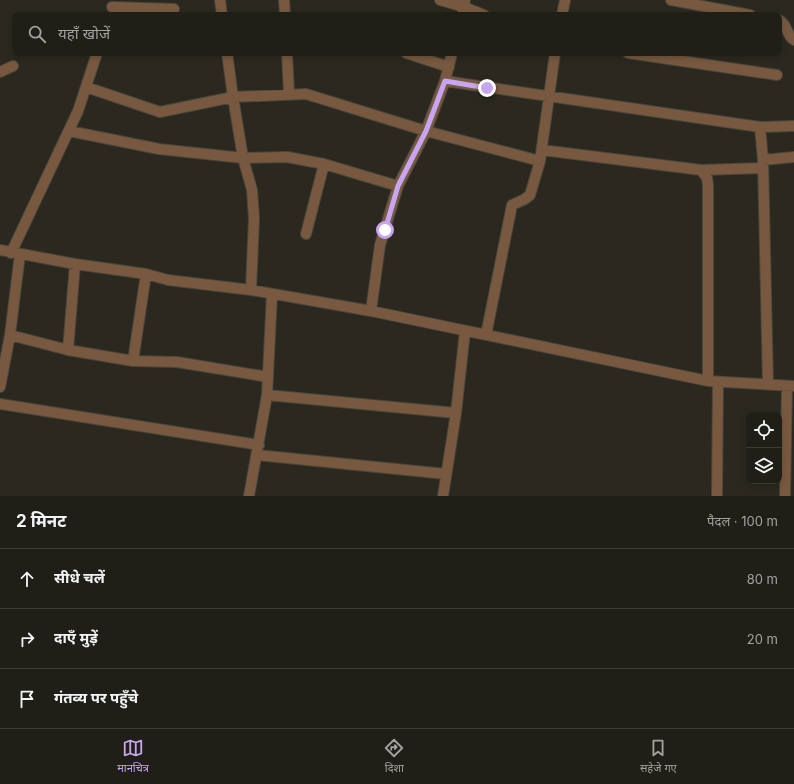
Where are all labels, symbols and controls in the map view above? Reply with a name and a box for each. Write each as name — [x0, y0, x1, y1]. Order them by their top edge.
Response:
search box — [12, 12, 782, 56]
icon: search — [26, 23, 48, 45]
text: यहाँ खोजें — [58, 24, 110, 43]
route end — [478, 79, 496, 97]
route start — [376, 221, 394, 239]
map controls — [746, 412, 782, 484]
button: locate — [746, 412, 782, 448]
button: layers — [746, 448, 782, 484]
text: 2 मिनट — [16, 511, 66, 531]
text: पैदल · 100 m — [707, 513, 778, 529]
icon: ahead — [16, 568, 38, 590]
text: सीधे चलें — [54, 568, 105, 587]
text: 80 m — [747, 571, 778, 587]
icon: right — [16, 628, 38, 650]
text: दाएँ मुड़ें — [54, 628, 98, 647]
text: 20 m — [747, 631, 778, 647]
icon: arrive — [16, 688, 38, 710]
text: गंतव्य पर पहुँचे — [54, 688, 138, 707]
tab: मानचित्र — [117, 737, 149, 776]
tab: दिशा — [383, 737, 405, 776]
tab: सहेजे गए — [640, 737, 677, 776]

